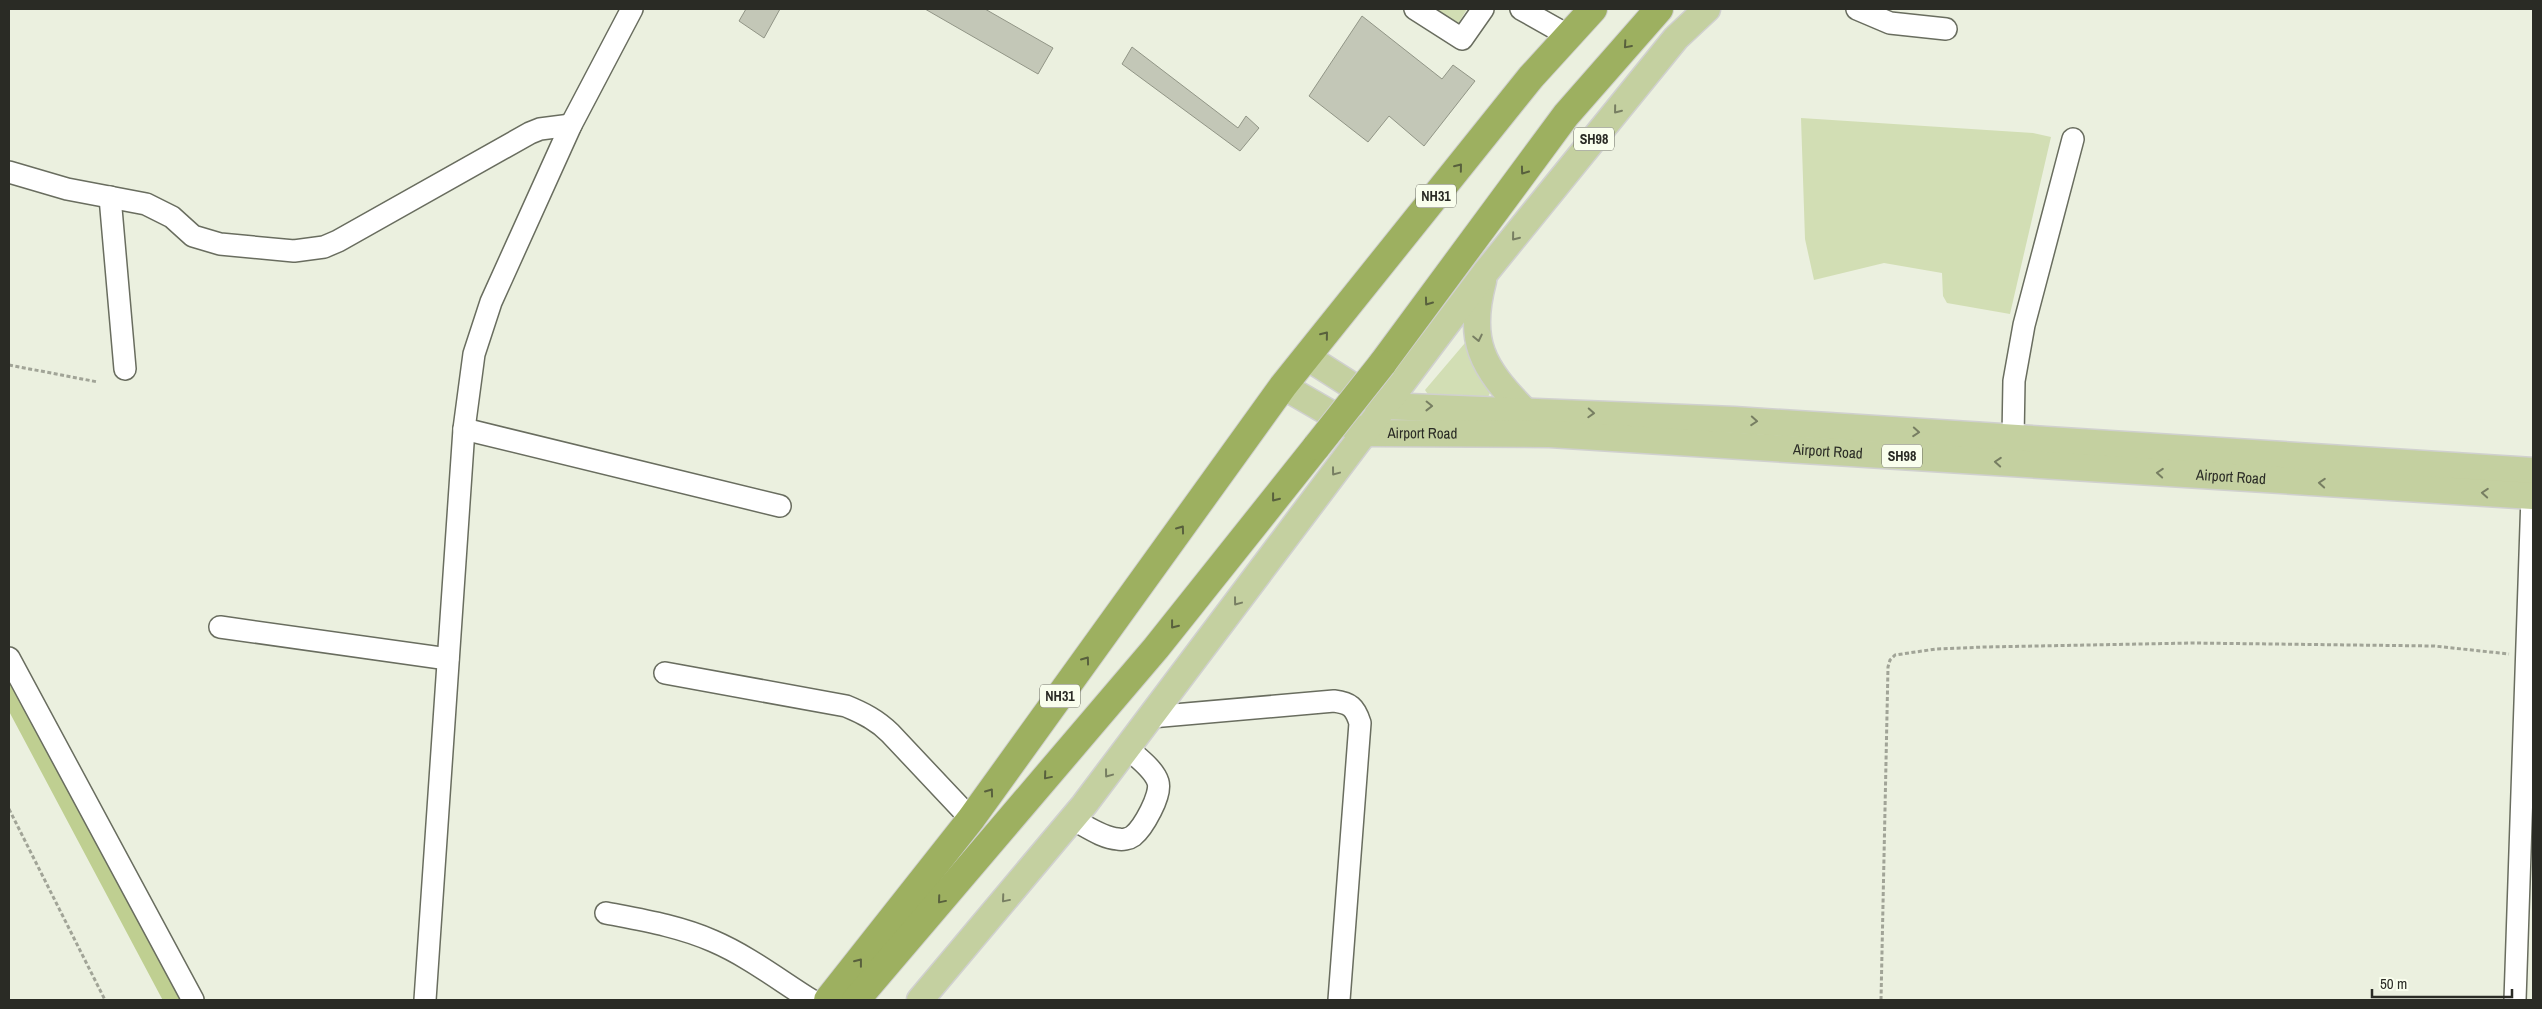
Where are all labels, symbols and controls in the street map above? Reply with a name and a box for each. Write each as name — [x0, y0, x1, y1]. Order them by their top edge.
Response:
one-way arrow — [1623, 40, 1632, 49]
one-way arrow — [1613, 105, 1622, 114]
road number: SH98 — [1574, 128, 1614, 150]
one-way arrow — [1454, 164, 1462, 173]
one-way arrow — [1521, 165, 1530, 175]
road number: NH31 — [1416, 185, 1456, 208]
one-way arrow — [1512, 231, 1520, 240]
one-way arrow — [1425, 296, 1433, 305]
one-way arrow — [1319, 331, 1328, 340]
one-way arrow — [1472, 334, 1482, 343]
one-way arrow — [1426, 401, 1433, 411]
one-way arrow — [1588, 408, 1596, 419]
one-way arrow — [1750, 416, 1758, 427]
street label: Airport Road — [1386, 422, 1457, 444]
one-way arrow — [1912, 427, 1920, 438]
street label: Airport Road — [1791, 438, 1863, 464]
road number: SH98 — [1882, 444, 1922, 468]
one-way arrow — [1994, 457, 2002, 468]
street label: Airport Road — [2195, 464, 2267, 489]
one-way arrow — [1332, 466, 1340, 475]
one-way arrow — [2156, 467, 2164, 478]
one-way arrow — [2318, 477, 2326, 488]
one-way arrow — [2480, 487, 2488, 498]
one-way arrow — [1273, 492, 1281, 501]
one-way arrow — [1175, 525, 1184, 535]
one-way arrow — [1234, 596, 1243, 606]
one-way arrow — [1171, 620, 1180, 629]
one-way arrow — [1079, 657, 1089, 666]
road number: NH31 — [1040, 684, 1080, 708]
one-way arrow — [1105, 768, 1113, 777]
one-way arrow — [1044, 771, 1053, 780]
one-way arrow — [985, 789, 993, 798]
one-way arrow — [939, 894, 947, 903]
one-way arrow — [1001, 894, 1010, 903]
one-way arrow — [853, 959, 861, 968]
scale bar — [2372, 966, 2512, 998]
text: 50 m — [2380, 973, 2407, 994]

